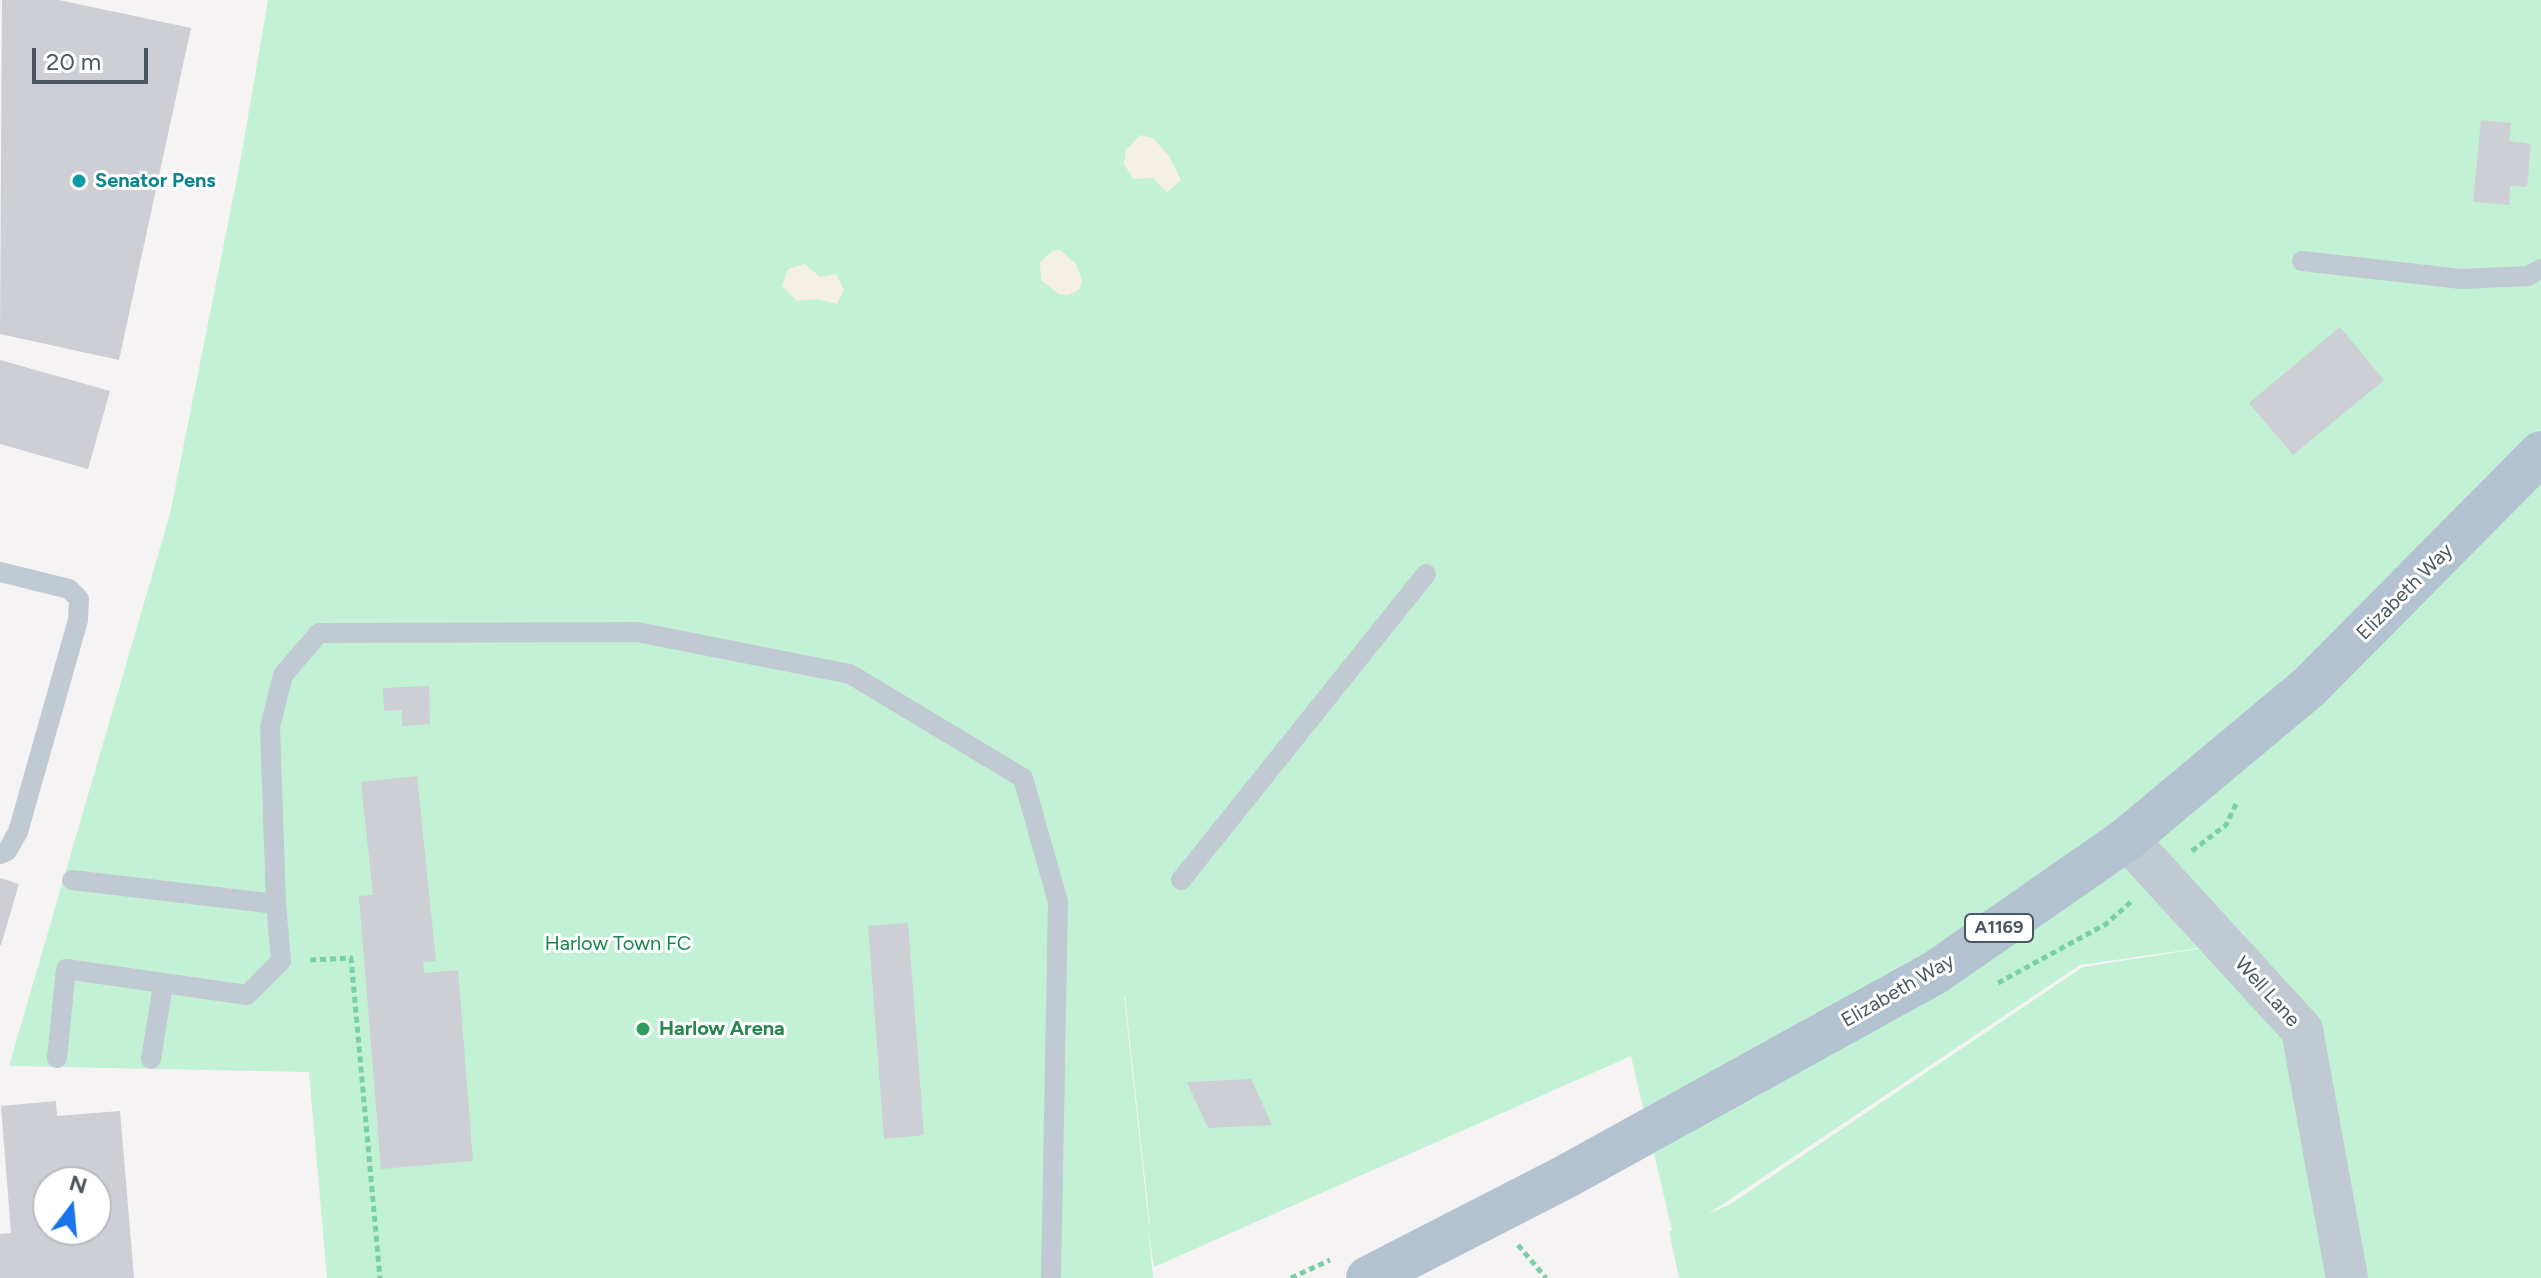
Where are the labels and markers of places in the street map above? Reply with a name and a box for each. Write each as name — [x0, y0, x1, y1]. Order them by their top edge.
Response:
place label: Senator Pens — [95, 169, 216, 193]
marker: Senator Pens — [70, 172, 88, 190]
place label: Harlow Arena — [659, 1017, 785, 1041]
marker: Harlow Arena — [634, 1020, 652, 1038]

